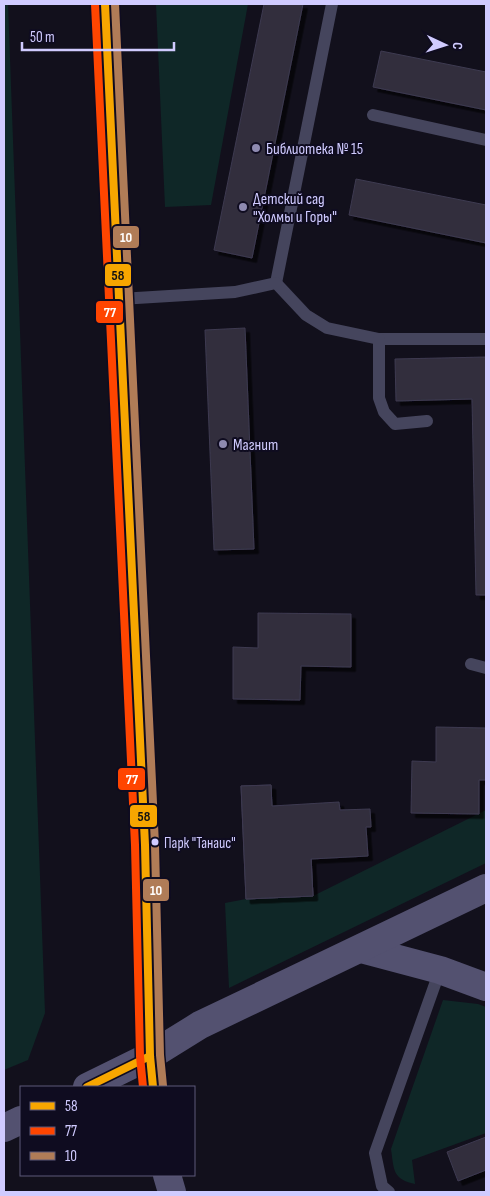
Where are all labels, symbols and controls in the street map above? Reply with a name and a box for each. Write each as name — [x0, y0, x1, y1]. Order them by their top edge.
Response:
scale bar — [22, 20, 175, 52]
north arrow — [420, 20, 470, 70]
text: 50 m — [30, 28, 55, 47]
text: С — [449, 42, 466, 50]
place label: Библиотека № 15 — [266, 140, 363, 159]
marker: Библиотека № 15 — [250, 142, 262, 154]
place label: Детский сад "Холмы и Горы" — [253, 190, 337, 227]
marker: Детский сад "Холмы и Горы" — [237, 201, 249, 213]
line badge: 10 — [112, 225, 140, 249]
text: 10 — [120, 229, 132, 246]
line badge: 58 — [104, 263, 132, 287]
text: 58 — [112, 267, 125, 284]
line badge: 77 — [95, 300, 124, 324]
text: 77 — [104, 304, 117, 321]
place label: Магнит — [233, 436, 278, 455]
marker: Магнит — [217, 438, 229, 450]
line badge: 77 — [117, 767, 146, 791]
text: 77 — [126, 771, 139, 788]
line badge: 58 — [129, 804, 158, 828]
text: 58 — [138, 808, 151, 825]
place label: Парк "Танаис" — [164, 834, 236, 853]
marker: Парк "Танаис" — [150, 837, 160, 847]
line badge: 10 — [142, 878, 170, 902]
text: 10 — [150, 882, 162, 899]
legend — [20, 1086, 195, 1176]
text: 58 — [65, 1097, 78, 1116]
text: 77 — [65, 1122, 77, 1141]
text: 10 — [65, 1147, 77, 1166]

